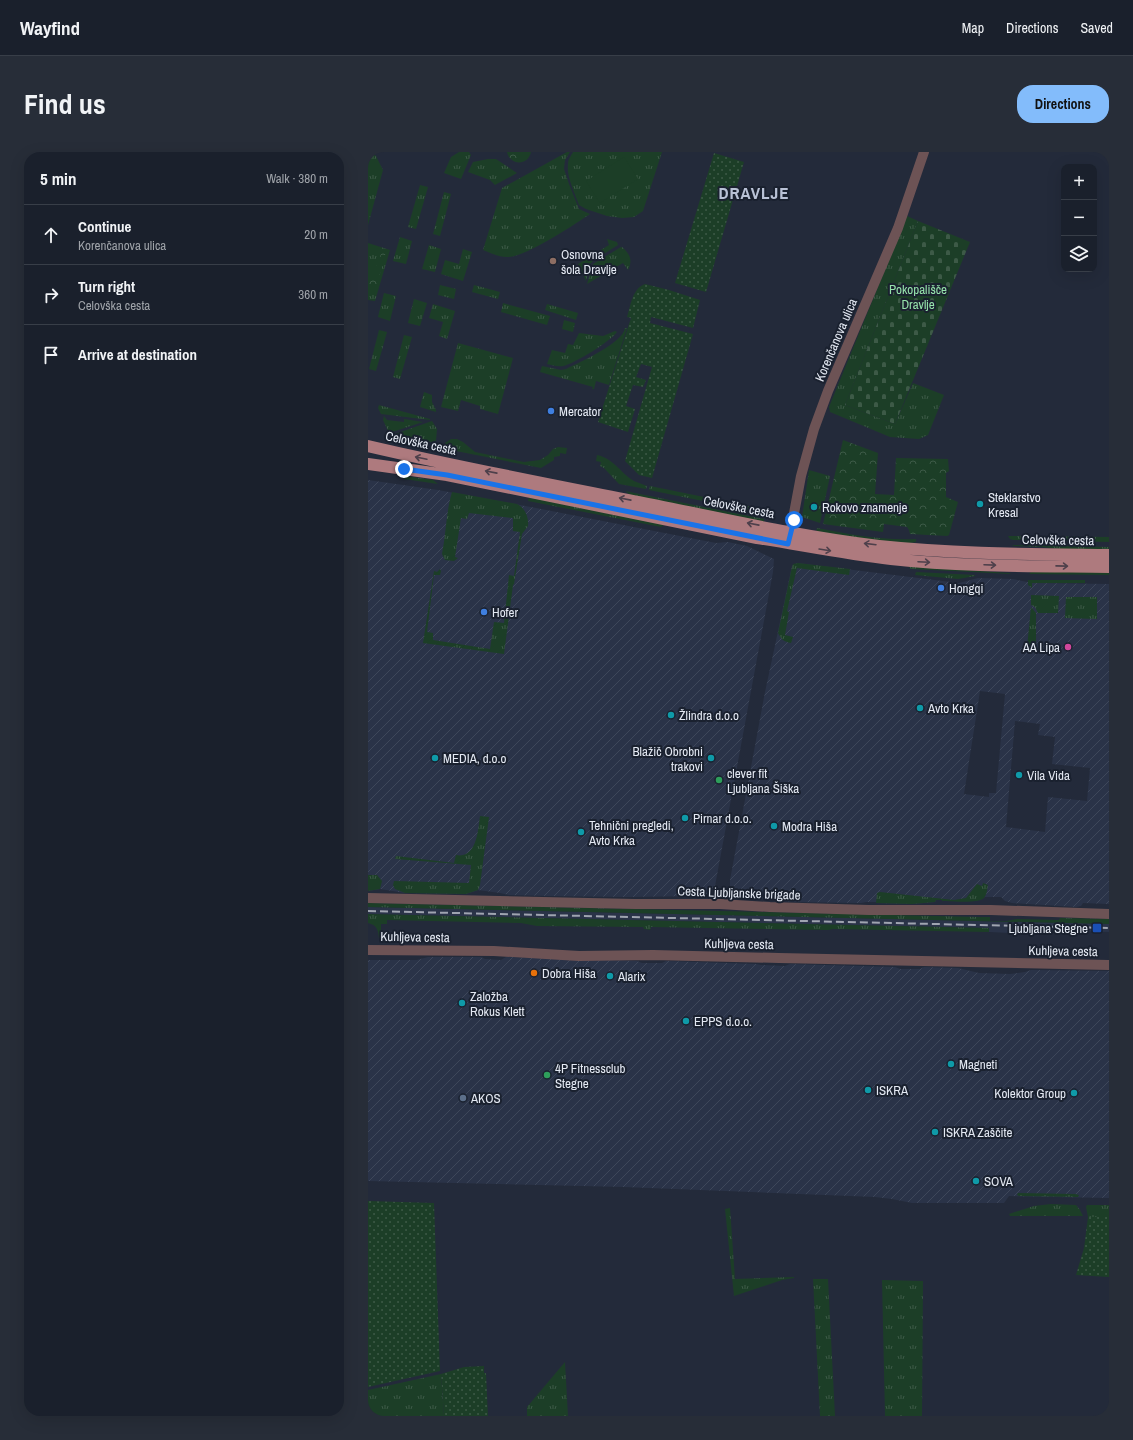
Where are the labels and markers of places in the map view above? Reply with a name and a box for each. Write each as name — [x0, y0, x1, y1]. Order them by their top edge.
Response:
place label: Osnovna šola Dravlje — [561, 246, 617, 278]
marker: Osnovna šola Dravlje — [548, 256, 558, 266]
place label: Mercator — [559, 403, 602, 420]
marker: Mercator — [546, 406, 556, 416]
place label: Steklarstvo Kresal — [988, 489, 1041, 521]
place label: Rokovo znamenje — [822, 499, 907, 516]
marker: Steklarstvo Kresal — [975, 499, 985, 509]
marker: Rokovo znamenje — [809, 502, 819, 512]
place label: Hongqi — [949, 580, 983, 597]
marker: Hongqi — [936, 583, 946, 593]
place label: Hofer — [492, 604, 519, 621]
marker: Hofer — [479, 607, 489, 617]
place label: AA Lipa — [1022, 639, 1060, 656]
marker: AA Lipa — [1063, 642, 1073, 652]
place label: Avto Krka — [927, 700, 974, 717]
marker: Avto Krka — [915, 703, 925, 713]
place label: Žlindra d.o.o — [679, 707, 739, 724]
marker: Žlindra d.o.o — [666, 710, 676, 720]
place label: Blažič Obrobni trakovi — [632, 743, 703, 775]
place label: MEDIA, d.o.o — [443, 750, 506, 767]
marker: MEDIA, d.o.o — [430, 753, 440, 763]
marker: Blažič Obrobni trakovi — [706, 753, 716, 763]
place label: clever fit Ljubljana Šiška — [727, 765, 799, 797]
place label: Vila Vida — [1027, 767, 1070, 784]
marker: Vila Vida — [1014, 770, 1024, 780]
marker: clever fit Ljubljana Šiška — [714, 775, 724, 785]
place label: Pirnar d.o.o. — [693, 810, 752, 827]
marker: Pirnar d.o.o. — [680, 813, 690, 823]
place label: Tehnični pregledi, Avto Krka — [588, 817, 674, 849]
place label: Modra Hiša — [782, 818, 837, 835]
marker: Modra Hiša — [769, 821, 779, 831]
marker: Tehnični pregledi, Avto Krka — [576, 827, 586, 837]
place label: Ljubljana Stegne — [1009, 920, 1088, 937]
marker: Ljubljana Stegne — [1091, 922, 1103, 934]
place label: Dobra Hiša — [542, 965, 596, 982]
marker: Dobra Hiša — [529, 968, 539, 978]
place label: Alarix — [617, 968, 646, 985]
marker: Alarix — [605, 971, 615, 981]
place label: Založba Rokus Klett — [470, 988, 525, 1020]
marker: Založba Rokus Klett — [457, 998, 467, 1008]
place label: EPPS d.o.o. — [694, 1013, 752, 1030]
marker: EPPS d.o.o. — [681, 1016, 691, 1026]
place label: Magneti — [959, 1056, 998, 1073]
marker: Magneti — [946, 1059, 956, 1069]
place label: 4P Fitnessclub Stegne — [555, 1060, 625, 1092]
marker: 4P Fitnessclub Stegne — [542, 1070, 552, 1080]
place label: ISKRA — [876, 1082, 909, 1099]
marker: ISKRA — [863, 1085, 873, 1095]
place label: Kolektor Group — [994, 1085, 1066, 1102]
marker: Kolektor Group — [1069, 1088, 1079, 1098]
place label: AKOS — [470, 1090, 501, 1107]
marker: AKOS — [458, 1093, 468, 1103]
place label: ISKRA Zaščite — [943, 1124, 1012, 1141]
marker: ISKRA Zaščite — [930, 1127, 940, 1137]
place label: SOVA — [984, 1173, 1014, 1190]
marker: SOVA — [971, 1176, 981, 1186]

